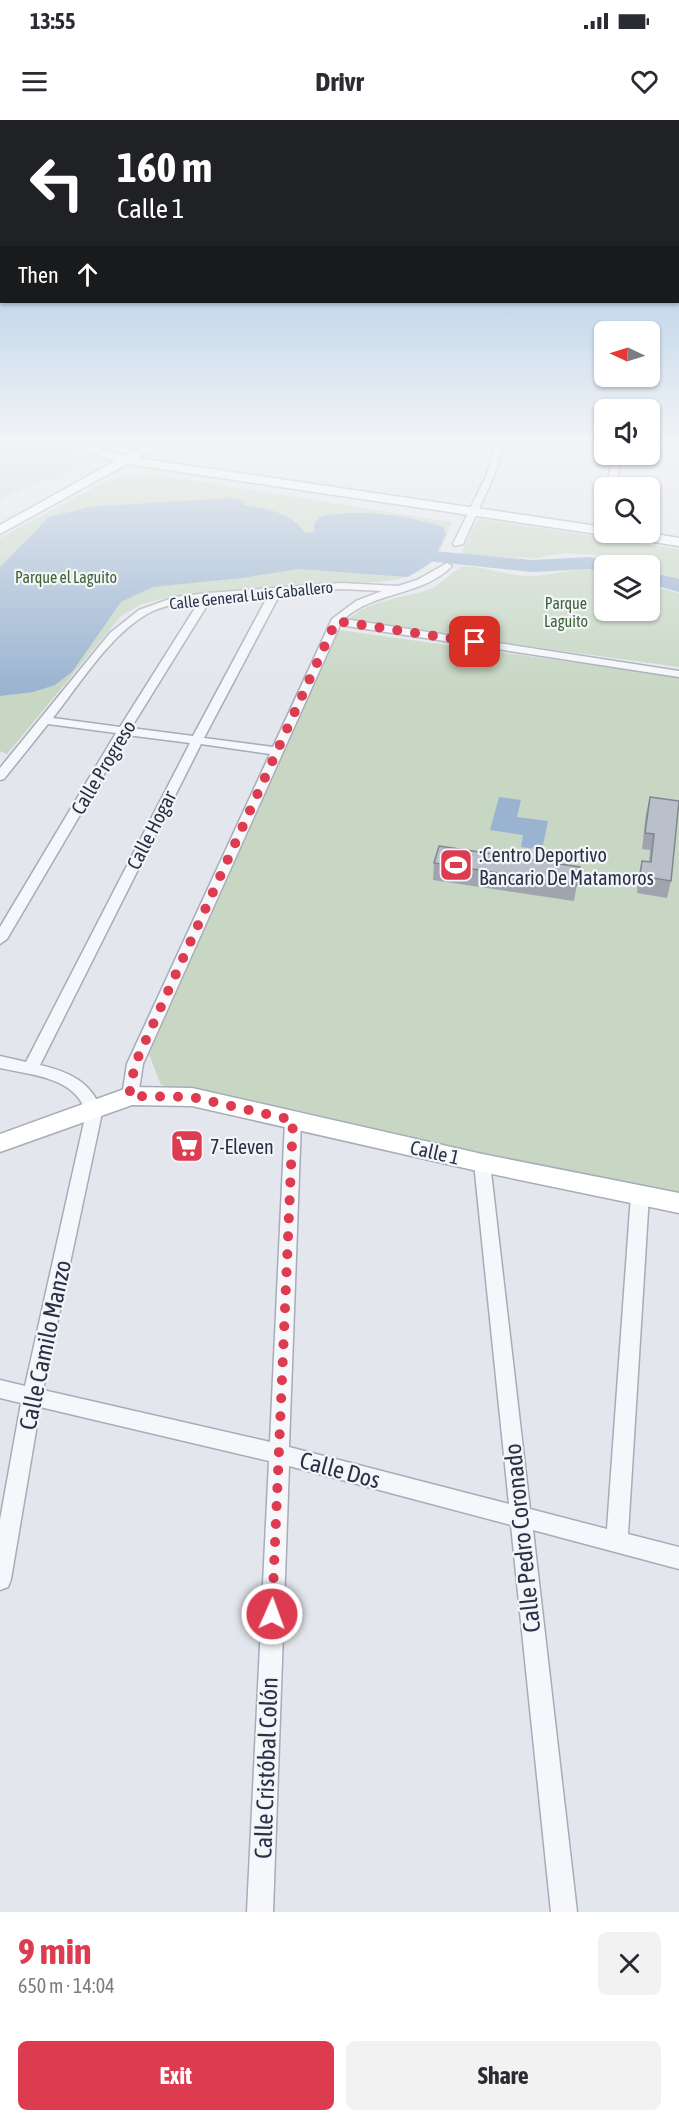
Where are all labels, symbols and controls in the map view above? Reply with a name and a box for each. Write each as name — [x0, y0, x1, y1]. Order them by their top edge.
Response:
text: 13:55 — [30, 8, 75, 34]
icon: menu — [18, 65, 51, 98]
icon: heart — [628, 65, 661, 98]
text: Drivr — [315, 66, 364, 97]
text: 160 m — [117, 143, 212, 191]
icon: left — [18, 144, 96, 222]
text: Calle 1 — [117, 193, 184, 224]
icon: ahead — [71, 258, 104, 291]
text: Then — [18, 262, 59, 288]
north arrow — [594, 321, 660, 387]
map controls — [594, 321, 660, 621]
button: sound — [594, 399, 660, 465]
button: search — [594, 477, 660, 543]
button: layers — [594, 555, 660, 621]
park label: Parque el Laguito — [15, 568, 117, 587]
street label: Calle General Luis Caballero — [168, 577, 334, 613]
park label: Parque Laguito — [544, 594, 588, 631]
pin — [449, 616, 500, 667]
icon: arrive — [458, 625, 491, 658]
street label: Calle Progreso — [66, 716, 140, 818]
street label: Calle Hogar — [121, 786, 181, 873]
place label: :Centro Deportivo Bancario De Matamoros — [479, 843, 654, 889]
sports icon: :Centro Deportivo Bancario De Matamoros — [438, 847, 474, 883]
supermarket icon: 7-Eleven — [169, 1128, 205, 1164]
place label: 7-Eleven — [210, 1135, 274, 1158]
street label: Calle 1 — [408, 1135, 462, 1169]
street label: Calle Camilo Manzo — [14, 1258, 76, 1432]
street label: Calle Pedro Coronado — [499, 1442, 545, 1634]
street label: Calle Dos — [297, 1446, 383, 1494]
position arrow — [240, 1582, 304, 1646]
street label: Calle Cristóbal Colón — [249, 1677, 283, 1859]
text: 9 min — [18, 1930, 92, 1972]
button: close — [598, 1932, 661, 1995]
text: 650 m · 14:04 — [18, 1974, 115, 1997]
button: Exit — [18, 2041, 334, 2110]
button: Share — [346, 2041, 661, 2110]

